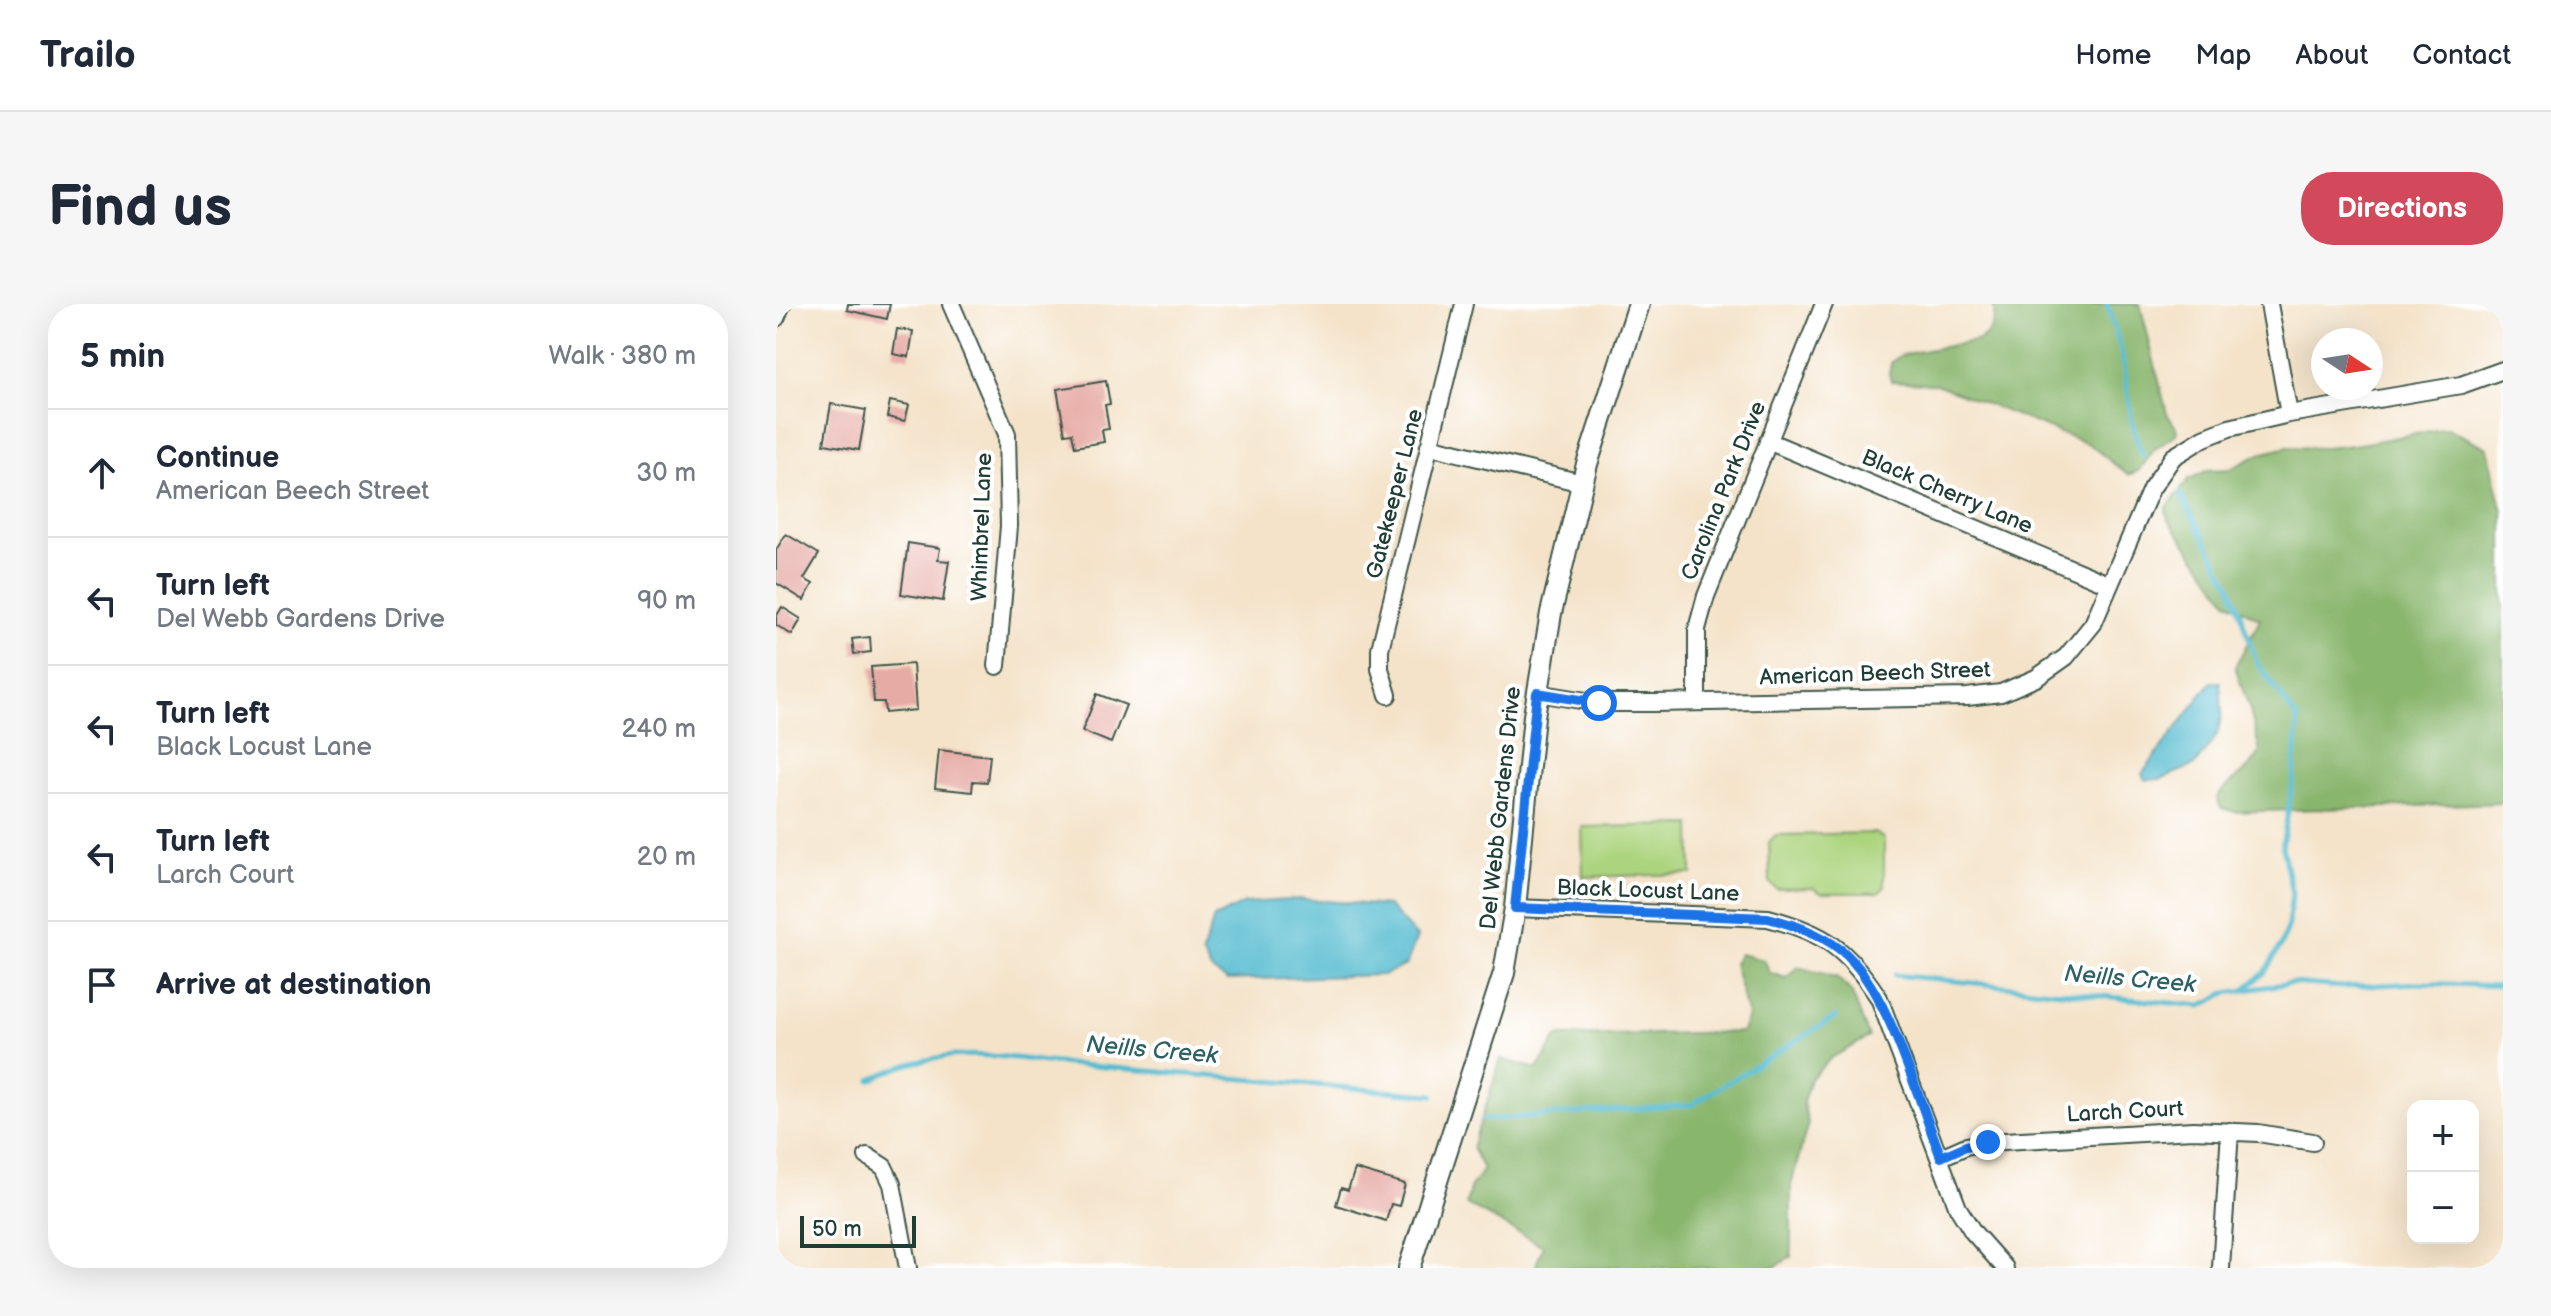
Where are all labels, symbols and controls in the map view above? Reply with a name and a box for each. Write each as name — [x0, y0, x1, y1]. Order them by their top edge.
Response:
text: Trailo — [40, 33, 136, 78]
text: Home — [2075, 39, 2151, 72]
text: Map — [2195, 39, 2252, 72]
text: About — [2296, 39, 2368, 72]
text: Contact — [2412, 39, 2511, 72]
button: Directions — [2301, 172, 2503, 245]
text: Find us — [48, 175, 232, 242]
north arrow — [2311, 328, 2383, 400]
text: 5 min — [80, 336, 165, 377]
text: Walk · 380 m — [549, 341, 696, 372]
street label: Carolina Park Drive — [1676, 398, 1772, 584]
street label: Gatekeeper Lane — [1361, 406, 1429, 582]
text: Continue — [156, 440, 279, 476]
street label: Black Cherry Lane — [1858, 444, 2036, 540]
icon: ahead — [80, 451, 124, 495]
street label: Whimbrel Lane — [966, 452, 998, 602]
text: 30 m — [636, 458, 696, 489]
text: American Beech Street — [156, 476, 429, 507]
text: Turn left — [156, 568, 270, 604]
icon: left — [80, 579, 124, 623]
text: 90 m — [637, 586, 696, 617]
text: Del Webb Gardens Drive — [156, 604, 445, 635]
street label: American Beech Street — [1759, 656, 1991, 692]
street label: Del Webb Gardens Drive — [1475, 685, 1527, 931]
route start — [1581, 685, 1617, 721]
text: Turn left — [156, 696, 270, 732]
icon: left — [80, 707, 124, 751]
text: 240 m — [621, 714, 696, 745]
text: Black Locust Lane — [156, 732, 372, 763]
text: Turn left — [156, 824, 270, 860]
icon: left — [80, 835, 124, 879]
text: 20 m — [637, 842, 696, 873]
text: Larch Court — [156, 860, 294, 891]
street label: Black Locust Lane — [1556, 874, 1740, 908]
water label: Neills Creek — [2063, 959, 2198, 999]
icon: arrive — [80, 963, 124, 1007]
text: Arrive at destination — [156, 967, 432, 1003]
water label: Neills Creek — [1085, 1030, 1220, 1070]
street label: Larch Court — [2066, 1095, 2184, 1129]
map controls — [2407, 1100, 2479, 1244]
button: + — [2407, 1100, 2479, 1172]
route end — [1970, 1124, 2006, 1160]
button: − — [2407, 1172, 2479, 1244]
scale bar — [800, 1212, 916, 1248]
text: 50 m — [812, 1216, 862, 1243]

